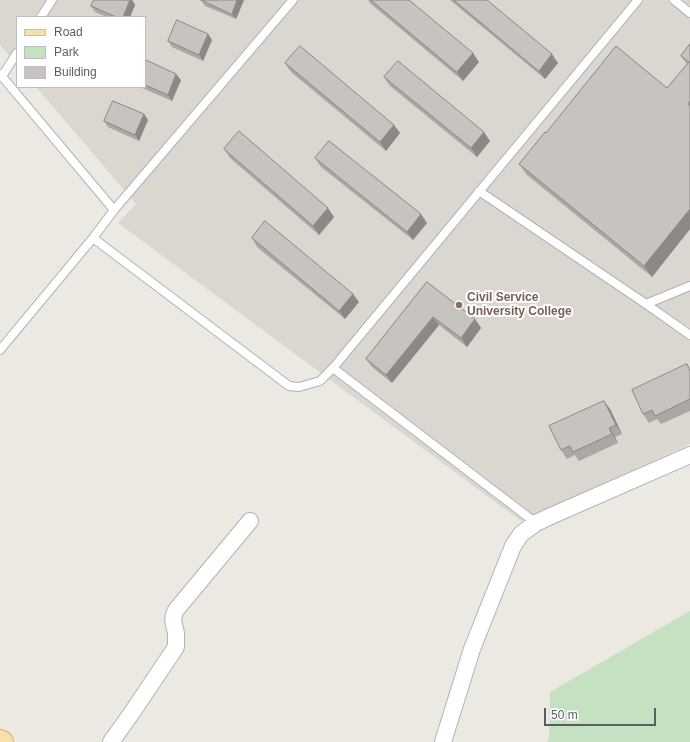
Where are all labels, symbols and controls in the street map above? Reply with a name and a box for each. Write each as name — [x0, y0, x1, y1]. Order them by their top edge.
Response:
legend — [16, 16, 146, 88]
text: Road — [54, 25, 83, 39]
text: Park — [54, 45, 79, 59]
text: Building — [54, 65, 97, 79]
place label: Civil Service University College — [467, 291, 572, 319]
marker: Civil Service University College — [454, 300, 464, 310]
scale bar — [546, 700, 658, 726]
text: 50 m — [551, 708, 578, 722]

